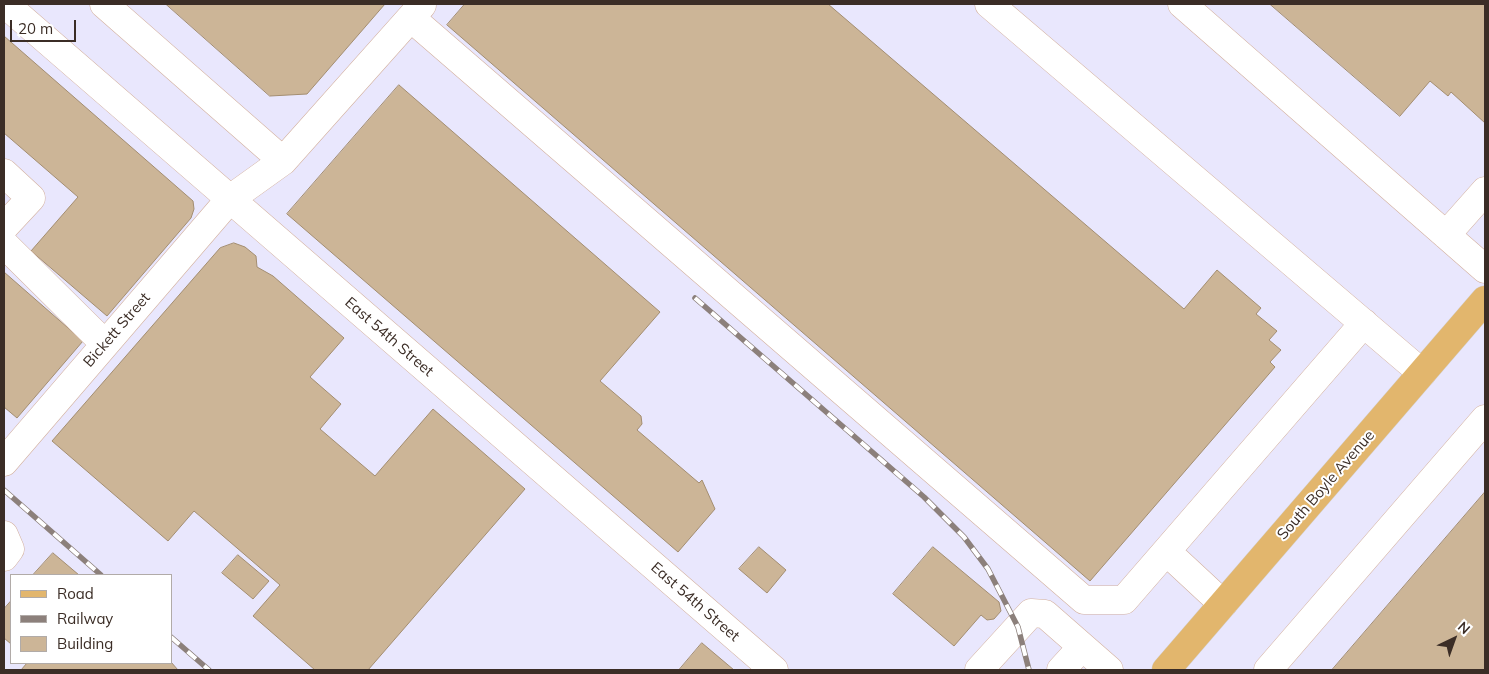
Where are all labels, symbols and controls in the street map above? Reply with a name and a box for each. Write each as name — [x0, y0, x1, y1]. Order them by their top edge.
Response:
scale bar — [12, 10, 79, 42]
text: 20 m — [18, 19, 53, 38]
street label: Bickett Street — [80, 289, 154, 371]
street label: East 54th Street — [341, 294, 437, 380]
street label: South Boyle Avenue — [1274, 427, 1378, 543]
street label: East 54th Street — [647, 559, 743, 645]
legend — [10, 574, 172, 664]
text: Road — [57, 584, 94, 603]
text: Railway — [57, 609, 113, 628]
north arrow — [1429, 614, 1479, 664]
text: N — [1454, 618, 1474, 638]
text: Building — [57, 634, 113, 653]

